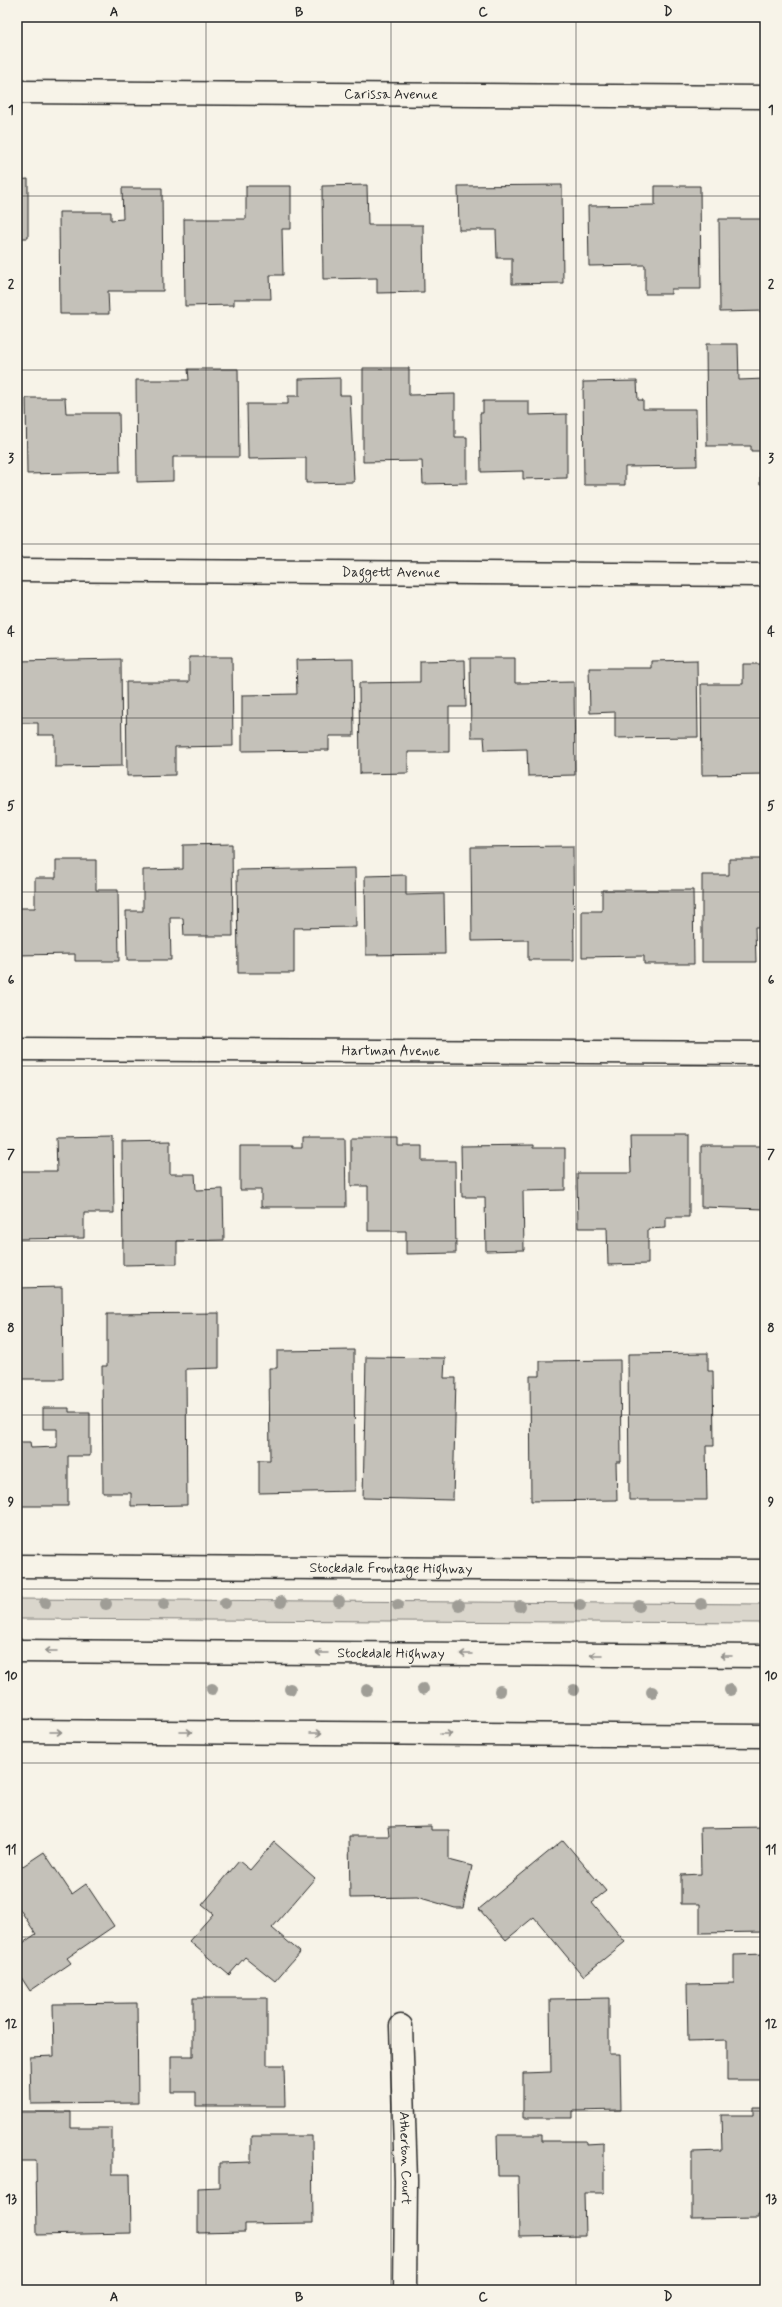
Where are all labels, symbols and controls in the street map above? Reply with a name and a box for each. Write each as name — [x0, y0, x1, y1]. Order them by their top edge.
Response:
text: A — [110, 4, 118, 21]
text: B — [295, 4, 304, 21]
text: C — [478, 4, 488, 21]
text: D — [664, 4, 673, 21]
street label: Carissa Avenue — [344, 85, 438, 104]
text: 1 — [8, 102, 14, 119]
text: 1 — [768, 102, 774, 119]
text: 2 — [8, 276, 15, 293]
text: 2 — [768, 276, 775, 293]
text: 3 — [8, 450, 14, 467]
text: 3 — [768, 450, 774, 467]
street label: Daggett Avenue — [341, 563, 441, 583]
text: 4 — [7, 624, 15, 641]
text: 4 — [767, 624, 775, 641]
text: 5 — [7, 798, 15, 815]
text: 5 — [767, 798, 775, 815]
text: 6 — [8, 972, 15, 989]
text: 6 — [768, 972, 775, 989]
street label: Hartman Avenue — [342, 1042, 441, 1060]
text: 7 — [7, 1146, 15, 1163]
text: 7 — [767, 1146, 775, 1163]
text: 8 — [7, 1320, 15, 1337]
text: 8 — [767, 1320, 775, 1337]
text: 9 — [8, 1494, 15, 1511]
text: 9 — [768, 1494, 775, 1511]
street label: Stockdale Frontage Highway — [310, 1559, 472, 1580]
street label: Stockdale Highway — [337, 1644, 445, 1665]
one-way arrow — [45, 1647, 58, 1655]
one-way arrow — [316, 1649, 329, 1657]
one-way arrow — [460, 1650, 473, 1658]
one-way arrow — [590, 1651, 603, 1659]
one-way arrow — [720, 1652, 733, 1660]
text: 10 — [4, 1668, 18, 1685]
text: 10 — [764, 1668, 778, 1685]
one-way arrow — [49, 1728, 62, 1736]
one-way arrow — [179, 1728, 192, 1736]
one-way arrow — [309, 1729, 322, 1737]
one-way arrow — [439, 1730, 452, 1738]
text: 11 — [5, 1842, 17, 1859]
text: 11 — [765, 1842, 777, 1859]
text: 12 — [5, 2016, 17, 2033]
text: 12 — [765, 2016, 777, 2033]
street label: Atherton Court — [395, 2111, 415, 2205]
text: 13 — [5, 2191, 17, 2208]
text: 13 — [765, 2191, 777, 2208]
text: A — [110, 2289, 118, 2306]
text: B — [295, 2289, 304, 2306]
text: C — [478, 2289, 488, 2306]
text: D — [664, 2289, 673, 2306]

